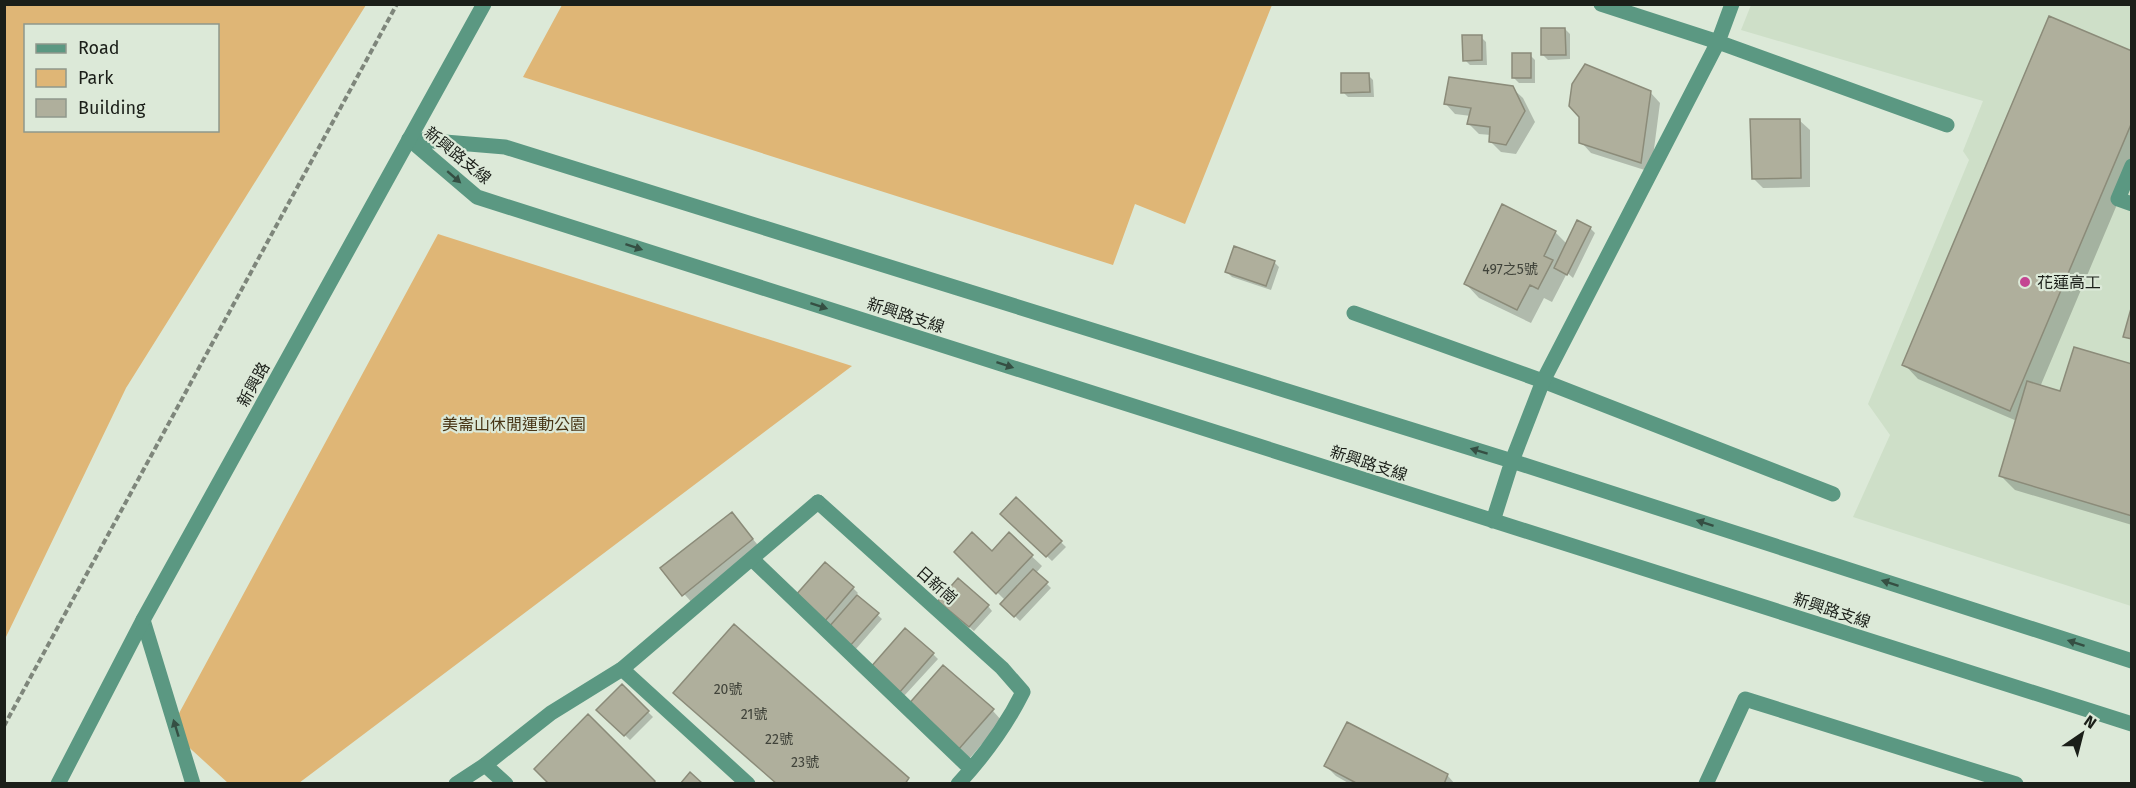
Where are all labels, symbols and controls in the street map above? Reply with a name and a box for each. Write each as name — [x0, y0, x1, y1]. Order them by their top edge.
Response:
legend — [24, 24, 219, 132]
text: Road — [78, 37, 120, 59]
text: Park — [78, 67, 114, 89]
text: Building — [78, 97, 146, 119]
street label: 新興路支線 — [421, 123, 495, 188]
one-way arrow — [446, 170, 461, 183]
one-way arrow — [625, 243, 643, 252]
house number: 497之5號 — [1482, 261, 1538, 278]
place label: 花蓮高工 — [2037, 273, 2101, 292]
marker: 花蓮高工 — [2018, 275, 2032, 289]
street label: 新興路支線 — [865, 294, 947, 337]
one-way arrow — [810, 302, 828, 311]
street label: 新興路 — [233, 359, 273, 410]
one-way arrow — [996, 361, 1014, 371]
park label: 美崙山休閒運動公園 — [442, 415, 586, 434]
street label: 新興路支線 — [1328, 442, 1410, 485]
one-way arrow — [1470, 446, 1488, 455]
one-way arrow — [1696, 518, 1714, 528]
street label: 日新崗 — [912, 562, 961, 608]
one-way arrow — [1881, 578, 1899, 588]
street label: 新興路支線 — [1791, 589, 1873, 632]
one-way arrow — [2067, 638, 2085, 647]
house number: 20號 — [714, 681, 742, 698]
north arrow — [2052, 704, 2112, 764]
house number: 21號 — [741, 706, 767, 723]
text: N — [2081, 711, 2100, 733]
one-way arrow — [171, 719, 180, 737]
house number: 22號 — [765, 731, 793, 748]
house number: 23號 — [791, 754, 819, 771]

